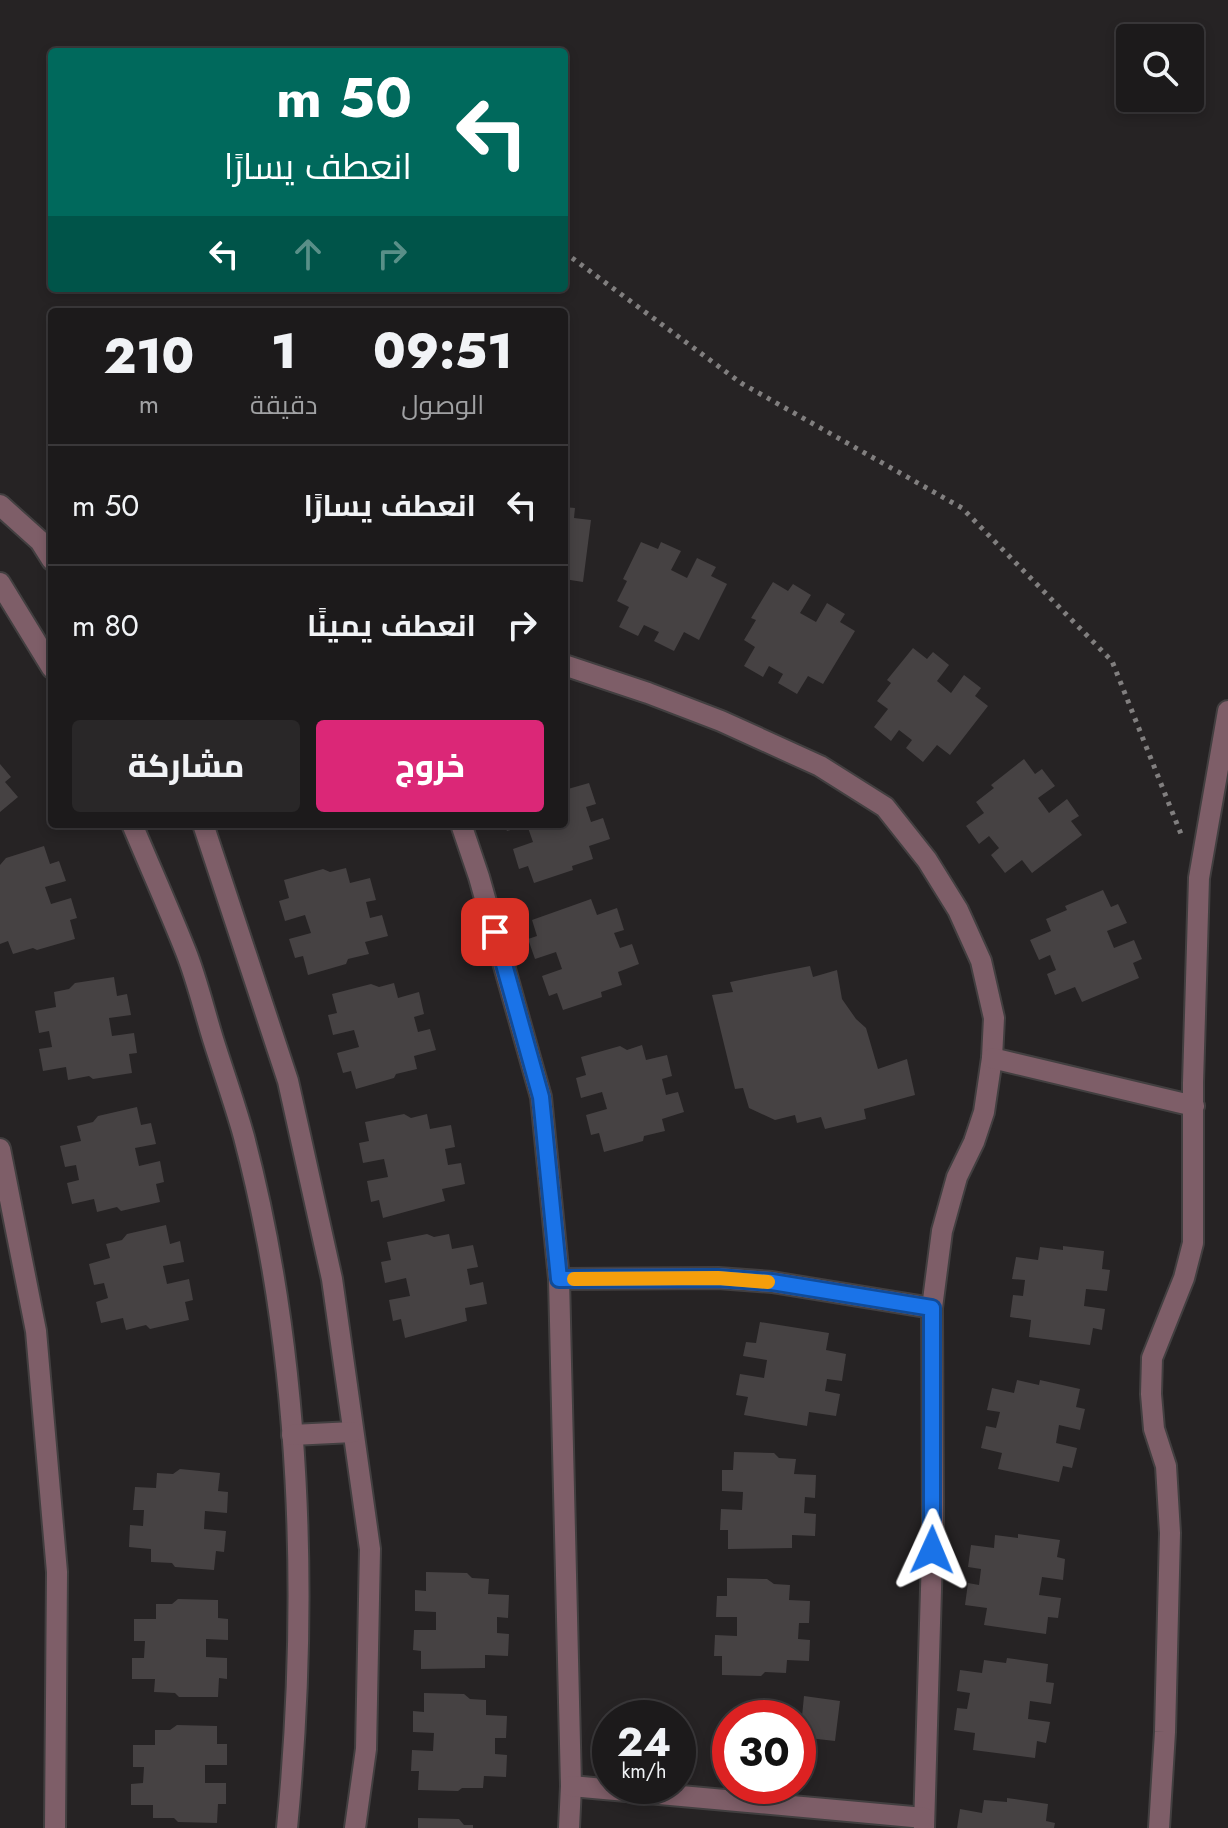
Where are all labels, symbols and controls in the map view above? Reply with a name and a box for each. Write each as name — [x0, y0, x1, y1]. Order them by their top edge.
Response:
map controls — [1116, 24, 1204, 112]
button: search — [1116, 24, 1204, 112]
text: 50 m — [276, 57, 412, 138]
icon: left — [440, 80, 544, 184]
text: انعطف يسارًا — [224, 140, 412, 192]
icon: left — [202, 232, 246, 276]
icon: ahead — [286, 232, 330, 276]
icon: right — [370, 232, 414, 276]
text: 1 — [271, 317, 296, 386]
text: 09:51 — [373, 317, 512, 386]
text: 210 — [104, 322, 194, 391]
text: m — [139, 385, 159, 423]
text: دقيقة — [250, 386, 318, 424]
text: الوصول — [401, 386, 484, 424]
icon: left — [500, 483, 544, 527]
text: 50 m — [72, 484, 139, 527]
text: انعطف يسارًا — [303, 484, 476, 527]
icon: right — [500, 603, 544, 647]
text: 80 m — [72, 604, 139, 647]
text: انعطف يمينًا — [307, 604, 476, 647]
button: مشاركة — [72, 720, 300, 812]
button: خروج — [316, 720, 544, 812]
pin — [461, 898, 529, 966]
icon: arrive — [473, 910, 517, 954]
position arrow — [890, 1508, 974, 1592]
speed limit sign: 30 — [712, 1700, 816, 1804]
text: 24 — [617, 1713, 671, 1771]
text: km/h — [621, 1757, 667, 1786]

